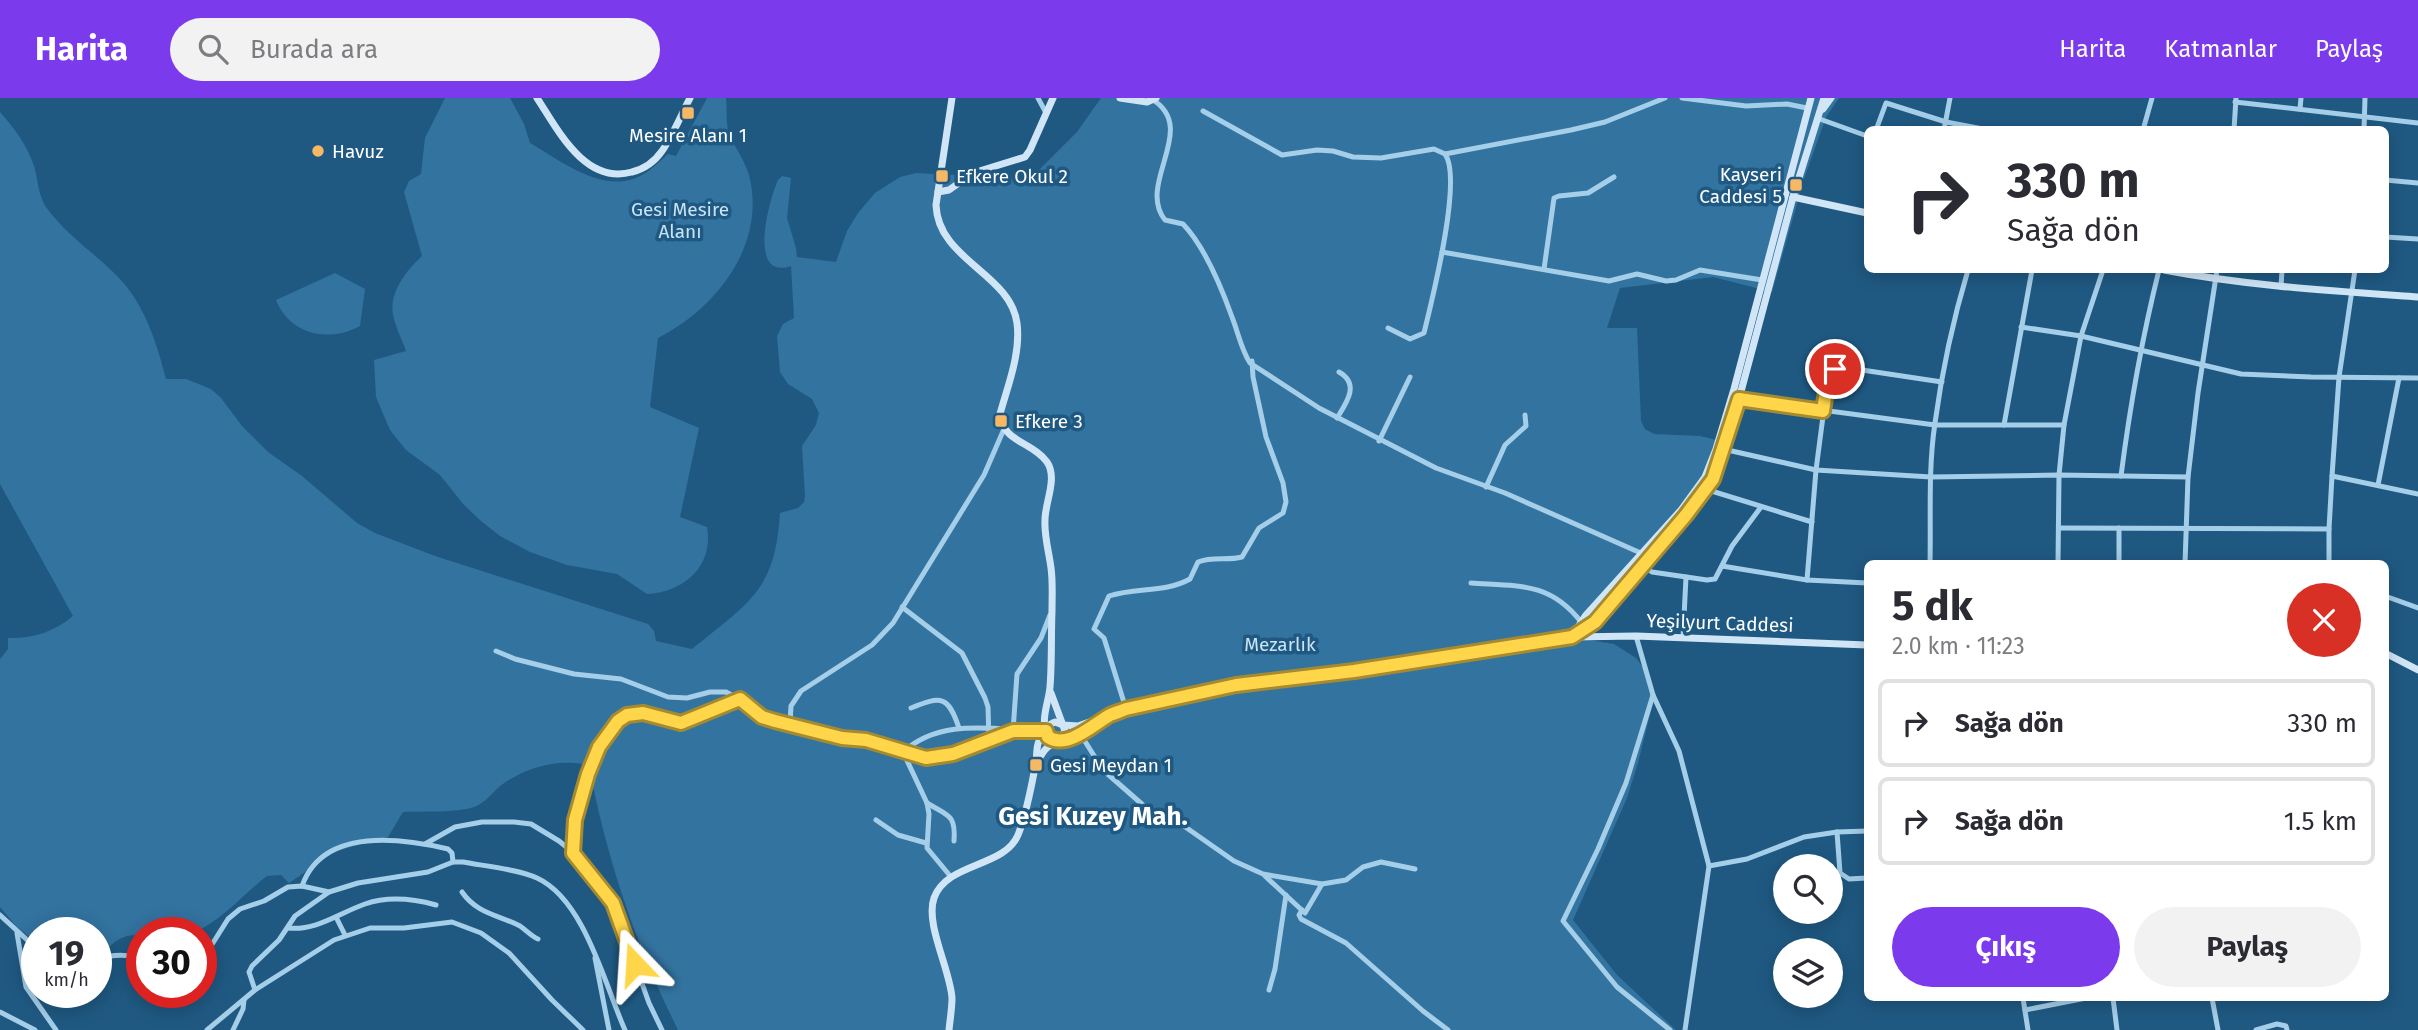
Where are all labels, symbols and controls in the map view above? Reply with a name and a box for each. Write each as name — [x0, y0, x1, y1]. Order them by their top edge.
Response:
search box — [170, 18, 660, 81]
text: Harita — [35, 29, 128, 69]
icon: search — [194, 30, 232, 68]
text: Burada ara — [250, 34, 378, 65]
text: Harita — [2059, 35, 2126, 63]
text: Katmanlar — [2164, 35, 2277, 63]
text: Paylaş — [2315, 35, 2383, 63]
marker: Mesire Alanı 1 — [680, 105, 696, 121]
place label: Mesire Alanı 1 — [629, 124, 747, 147]
place label: Havuz — [332, 140, 384, 163]
marker: Havuz — [310, 143, 326, 159]
text: 330 m — [2007, 151, 2140, 210]
icon: right — [1892, 154, 1983, 245]
place label: Kayseri Caddesi 5 — [1699, 163, 1782, 208]
place label: Efkere Okul 2 — [956, 165, 1068, 188]
marker: Efkere Okul 2 — [934, 168, 950, 184]
marker: Kayseri Caddesi 5 — [1788, 177, 1804, 193]
park label: Gesi Mesire Alanı — [631, 198, 729, 243]
text: Sağa dön — [2007, 211, 2140, 249]
pin — [1805, 339, 1865, 399]
icon: arrive — [1816, 350, 1854, 388]
place label: Efkere 3 — [1015, 410, 1083, 433]
marker: Efkere 3 — [993, 413, 1009, 429]
text: 5 dk — [1892, 581, 1973, 631]
button: close — [2287, 583, 2361, 657]
street label: Yeşilyurt Caddesi — [1646, 609, 1794, 637]
text: 2.0 km · 11:23 — [1892, 632, 2025, 660]
park label: Mezarlık — [1244, 633, 1316, 656]
icon: right — [1896, 704, 1934, 742]
text: Sağa dön — [1955, 708, 2064, 739]
text: 330 m — [2287, 708, 2357, 739]
place label: Gesi Meydan 1 — [1050, 754, 1172, 777]
marker: Gesi Meydan 1 — [1028, 757, 1044, 773]
district label: Gesi Kuzey Mah. — [998, 801, 1188, 832]
icon: right — [1896, 802, 1934, 840]
text: Sağa dön — [1955, 806, 2064, 837]
text: 1.5 km — [2284, 806, 2357, 837]
map controls — [1773, 854, 1843, 1008]
button: search — [1773, 854, 1843, 924]
button: Çıkış — [1892, 907, 2120, 987]
button: Paylaş — [2134, 907, 2361, 987]
speed limit sign: 30 — [126, 917, 217, 1008]
position arrow — [598, 927, 672, 1001]
text: 19 — [49, 932, 84, 974]
button: layers — [1773, 938, 1843, 1008]
text: km/h — [44, 969, 89, 991]

